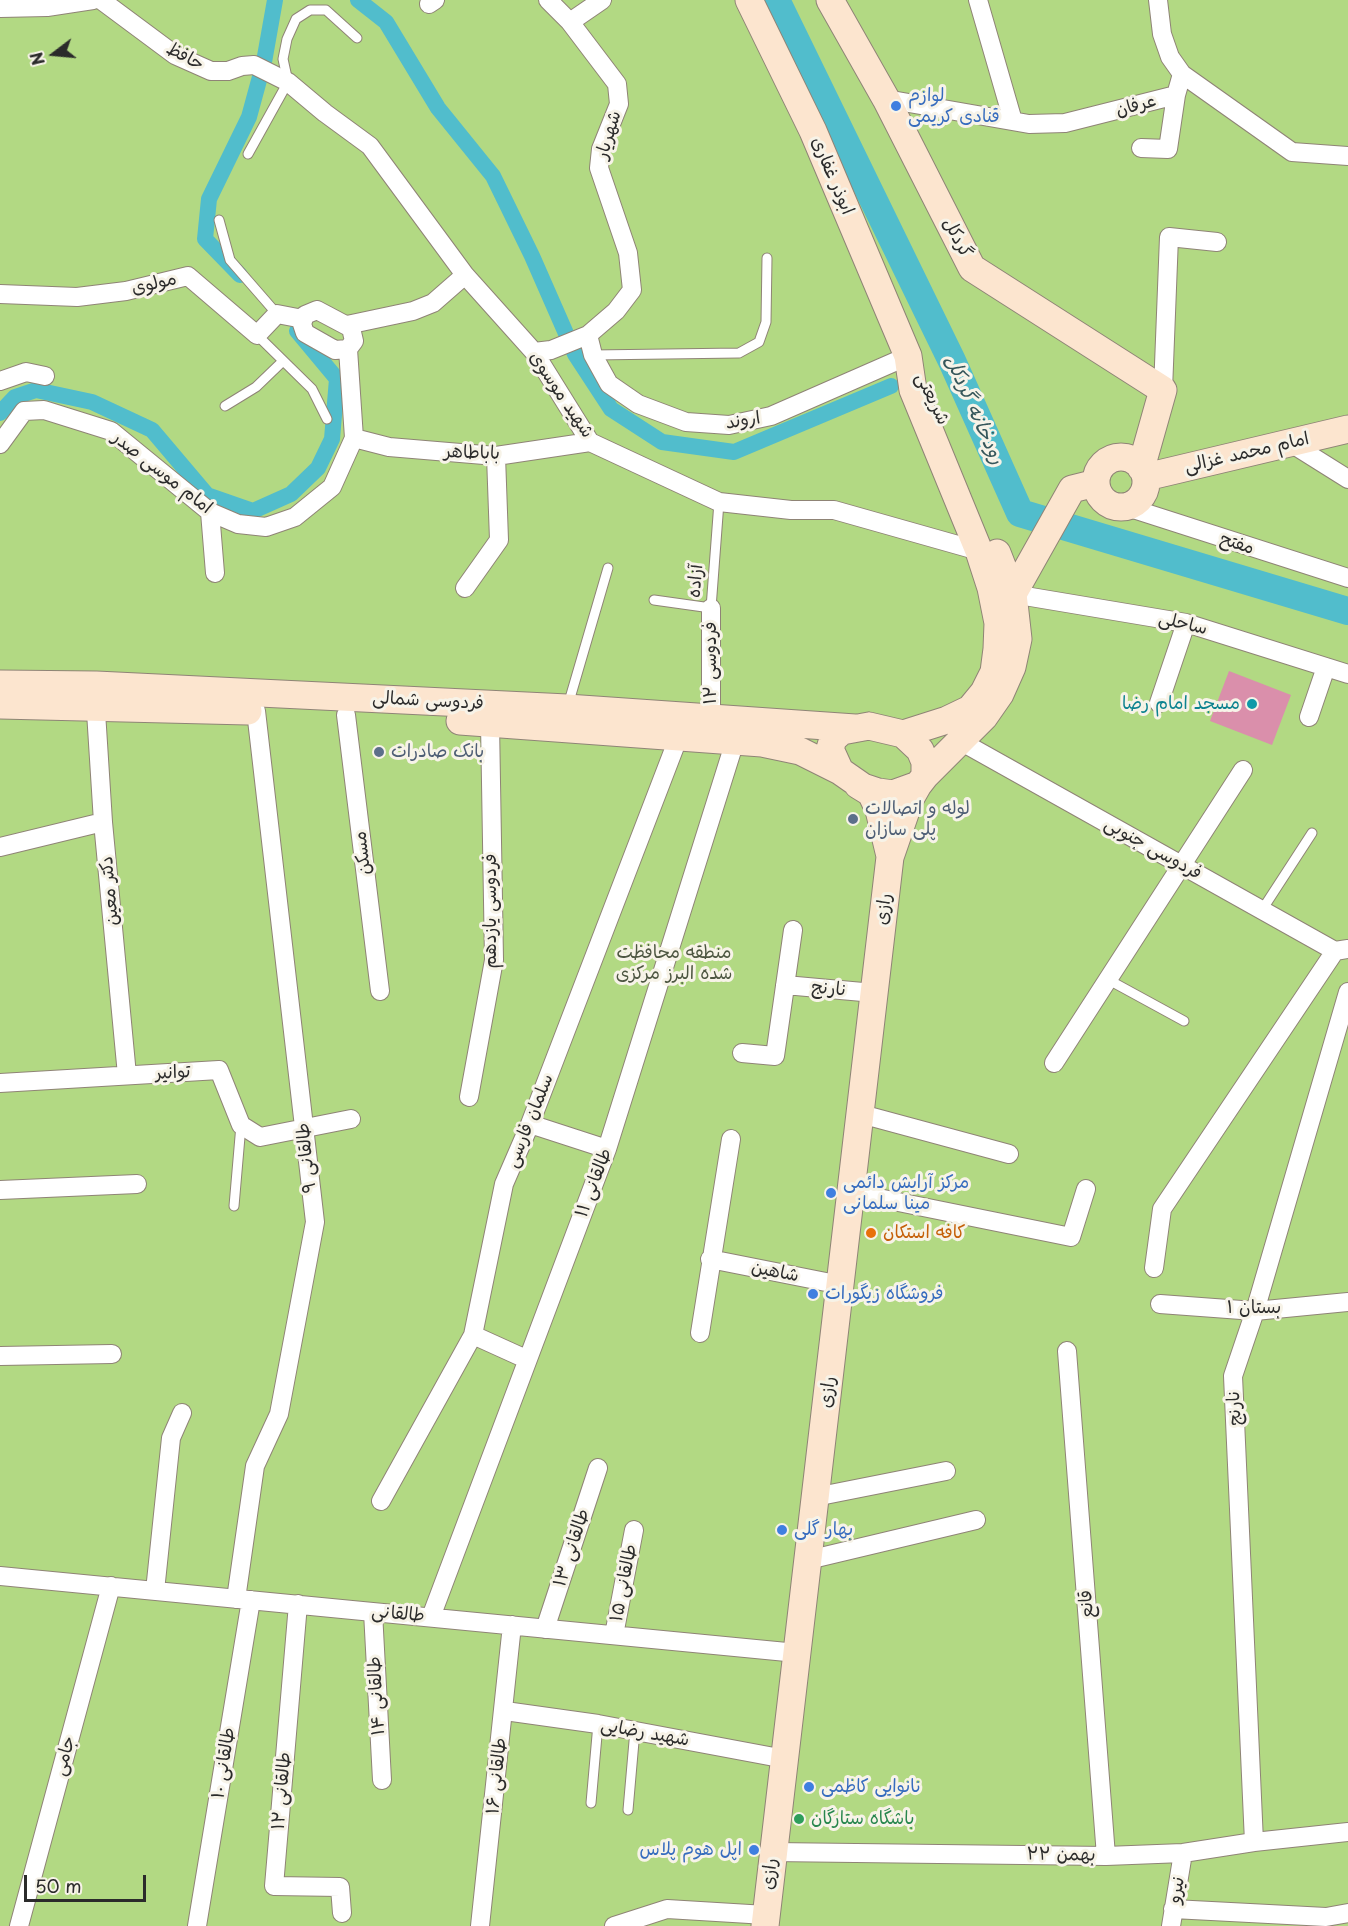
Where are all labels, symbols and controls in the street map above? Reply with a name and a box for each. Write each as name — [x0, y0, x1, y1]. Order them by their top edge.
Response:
north arrow — [24, 24, 84, 84]
street label: حافظ — [162, 38, 208, 76]
text: N — [23, 50, 50, 68]
place label: لوازم قنادی کریمی — [908, 85, 1000, 128]
street label: عرفان — [1113, 90, 1159, 122]
marker: لوازم قنادی کریمی — [889, 99, 903, 113]
street label: شهریار — [592, 108, 626, 162]
street label: ابوذر غفاری — [806, 134, 858, 218]
street label: گردکل — [938, 214, 976, 262]
street label: مولوی — [129, 268, 179, 300]
street label: شهید موسوی — [524, 348, 598, 442]
water label: رودخانه گردکل — [939, 352, 1009, 468]
street label: شریعتی — [910, 369, 954, 429]
street label: اروند — [724, 408, 762, 434]
street label: امام موسی صدر — [108, 427, 216, 519]
street label: امام محمد غزالی — [1183, 428, 1311, 478]
street label: باباطاهر — [444, 441, 500, 465]
street label: مفتح — [1217, 528, 1257, 560]
street label: آزاده — [684, 563, 708, 599]
street label: ساحلی — [1157, 608, 1209, 640]
street label: فردوسی ۱۲ — [700, 622, 722, 704]
street label: فردوسی شمالی — [372, 687, 484, 715]
place label: مسجد امام رضا — [1122, 693, 1240, 715]
marker: مسجد امام رضا — [1245, 697, 1259, 711]
place label: بانک صادرات — [391, 741, 484, 763]
marker: بانک صادرات — [372, 745, 386, 759]
place label: لوله و اتصالات پلی سازان — [865, 798, 970, 840]
marker: لوله و اتصالات پلی سازان — [846, 812, 860, 826]
street label: فردوسی جنوبی — [1100, 813, 1206, 885]
street label: مسکن — [350, 830, 376, 876]
street label: فردوسی یازدهم — [480, 853, 502, 969]
street label: دکتر معین — [96, 855, 124, 927]
street label: رازی — [871, 892, 897, 926]
park label: منطقه محافظت شده البرز مرکزی — [616, 942, 732, 984]
street label: نارنج — [810, 977, 848, 1001]
street label: توانیر — [155, 1061, 191, 1085]
street label: سلمان فارسی — [501, 1071, 559, 1171]
street label: طالقانی ۹ — [293, 1122, 321, 1194]
street label: طالقانی ۱۱ — [571, 1145, 617, 1221]
place label: مرکز آرایش دائمی مینا سلمانی — [843, 1172, 969, 1214]
marker: مرکز آرایش دائمی مینا سلمانی — [824, 1186, 838, 1200]
place label: کافه استکان — [883, 1222, 965, 1244]
marker: کافه استکان — [864, 1226, 878, 1240]
street label: شاهین — [749, 1257, 801, 1287]
place label: فروشگاه زیگورات — [825, 1283, 944, 1305]
marker: فروشگاه زیگورات — [806, 1287, 820, 1301]
street label: بستان ۱ — [1227, 1297, 1281, 1319]
street label: رازی — [815, 1375, 841, 1409]
street label: نارنج — [1223, 1390, 1247, 1426]
street label: طالقانی ۱۳ — [549, 1506, 595, 1590]
place label: بهار گلی — [794, 1519, 853, 1541]
marker: بهار گلی — [775, 1523, 789, 1537]
street label: طالقانی ۱۵ — [606, 1542, 642, 1624]
street label: قانع — [1075, 1589, 1099, 1619]
street label: طالقانی — [370, 1601, 426, 1627]
street label: طالقانی ۱۴ — [364, 1656, 390, 1736]
street label: شهید رضایی — [599, 1715, 691, 1751]
street label: طالقانی ۱۰ — [208, 1726, 240, 1800]
street label: جامی — [49, 1734, 81, 1778]
street label: طالقانی ۱۶ — [482, 1737, 512, 1815]
street label: طالقانی ۱۲ — [268, 1751, 296, 1831]
place label: نانوایی کاظمی — [821, 1776, 921, 1798]
marker: نانوایی کاظمی — [802, 1780, 816, 1794]
place label: باشگاه ستارگان — [811, 1808, 914, 1830]
marker: باشگاه ستارگان — [792, 1812, 806, 1826]
place label: اپل هوم پلاس — [640, 1839, 742, 1861]
marker: اپل هوم پلاس — [747, 1843, 761, 1857]
street label: ۲۲ بهمن — [1026, 1844, 1096, 1866]
street label: رازی — [758, 1857, 782, 1891]
scale bar — [27, 1863, 148, 1901]
text: 50 m — [35, 1872, 82, 1899]
street label: نیرو — [1164, 1875, 1190, 1905]

